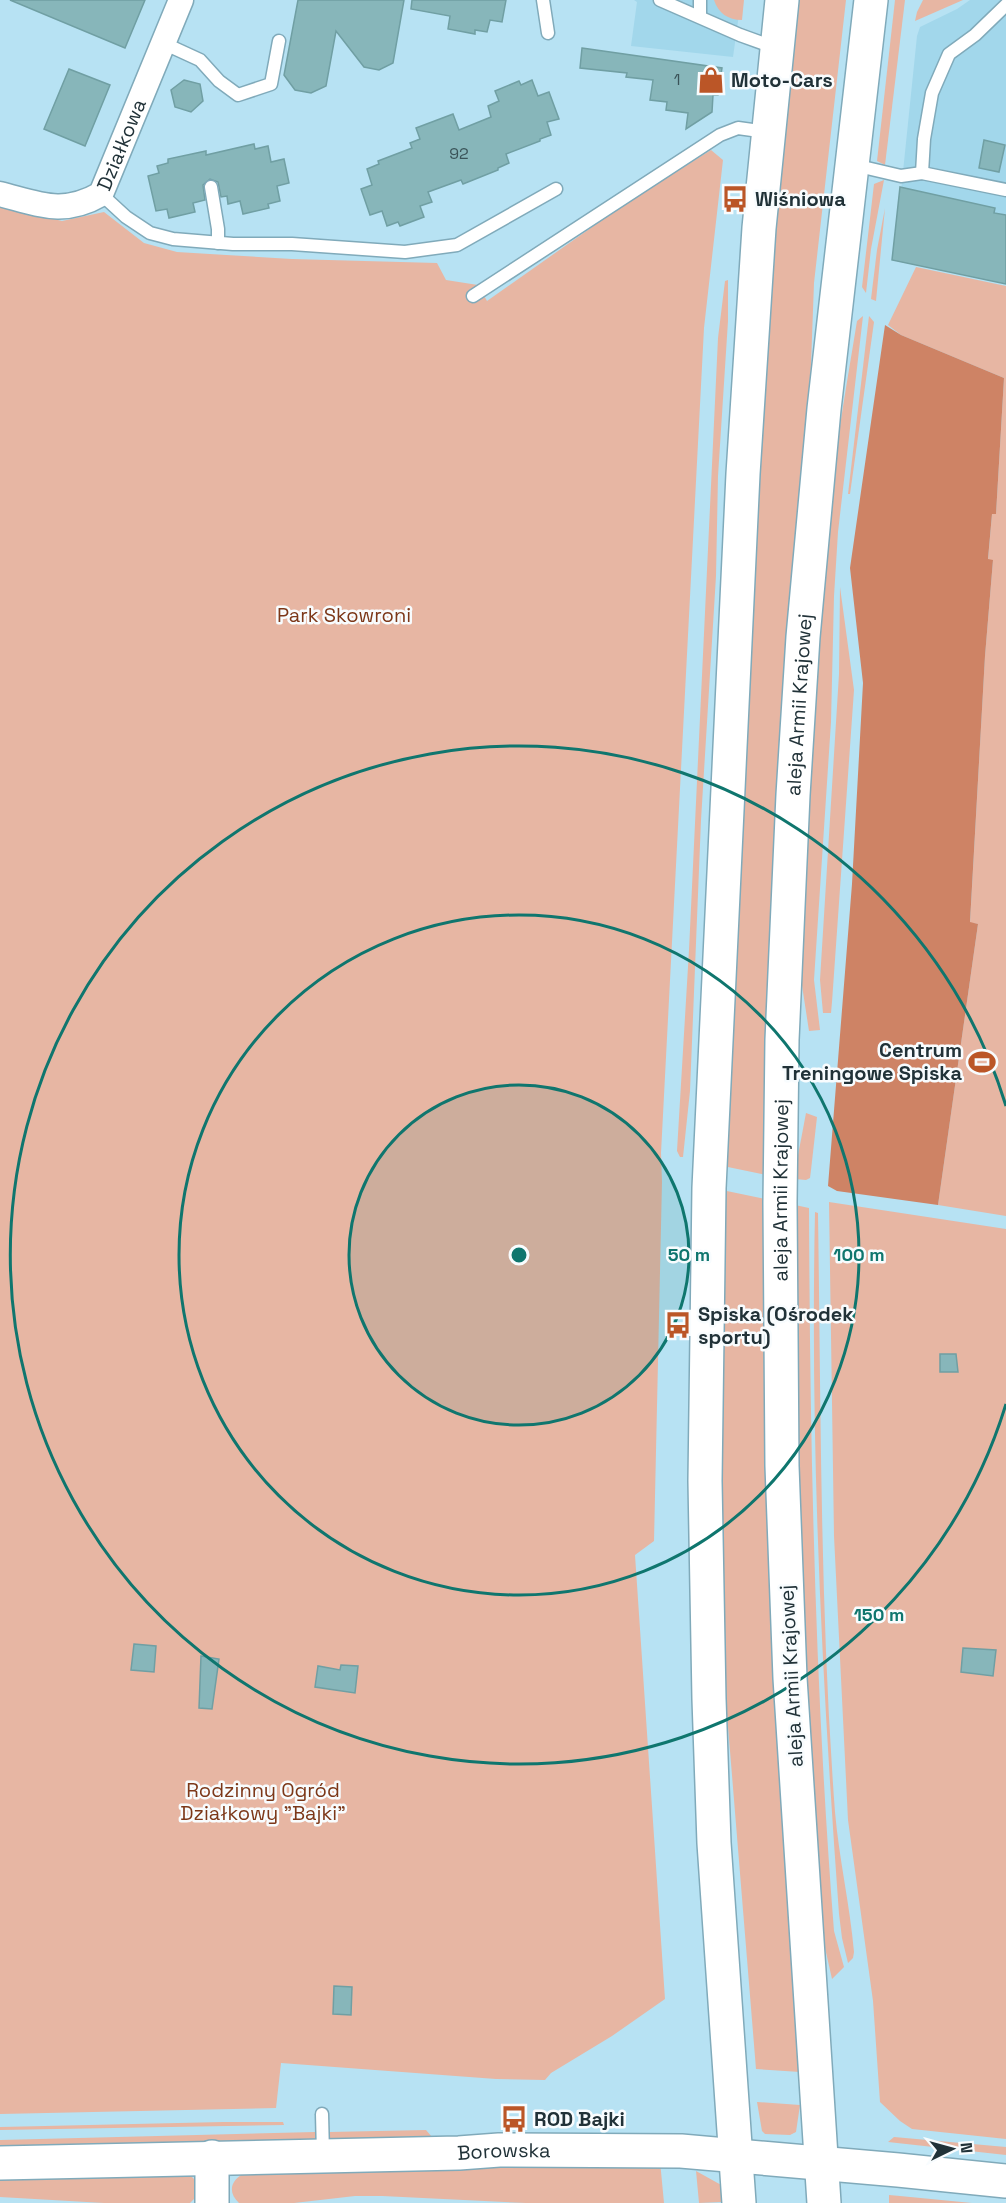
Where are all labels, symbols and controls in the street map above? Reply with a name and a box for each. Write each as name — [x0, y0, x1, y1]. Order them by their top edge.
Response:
shop icon: Moto-Cars — [696, 65, 726, 95]
place label: Moto-Cars — [731, 67, 833, 93]
house number: 1 — [674, 69, 680, 90]
street label: Działkowa — [91, 95, 152, 195]
house number: 92 — [449, 143, 469, 164]
bus stop icon: Wiśniowa — [720, 184, 750, 214]
place label: Wiśniowa — [755, 186, 846, 212]
park label: Park Skowroni — [277, 602, 411, 628]
street label: aleja Armii Krajowej — [780, 612, 818, 797]
place label: Centrum Treningowe Spiska — [782, 1037, 962, 1086]
sports icon: Centrum Treningowe Spiska — [967, 1047, 997, 1077]
street label: aleja Armii Krajowej — [767, 1099, 794, 1282]
text: 50 m — [668, 1243, 710, 1266]
text: 100 m — [833, 1243, 885, 1266]
centre of rings — [509, 1245, 529, 1265]
place label: Spiska (Ośrodek sportu) — [698, 1301, 854, 1350]
bus stop icon: Spiska (Ośrodek sportu) — [663, 1310, 693, 1340]
street label: aleja Armii Krajowej — [773, 1584, 809, 1768]
text: 150 m — [854, 1603, 904, 1626]
park label: Rodzinny Ogród Działkowy "Bajki" — [180, 1777, 346, 1826]
bus stop icon: ROD Bajki — [499, 2104, 529, 2134]
place label: ROD Bajki — [534, 2106, 625, 2132]
north arrow — [922, 2119, 982, 2179]
street label: Borowska — [456, 2137, 551, 2166]
text: N — [956, 2141, 977, 2154]

